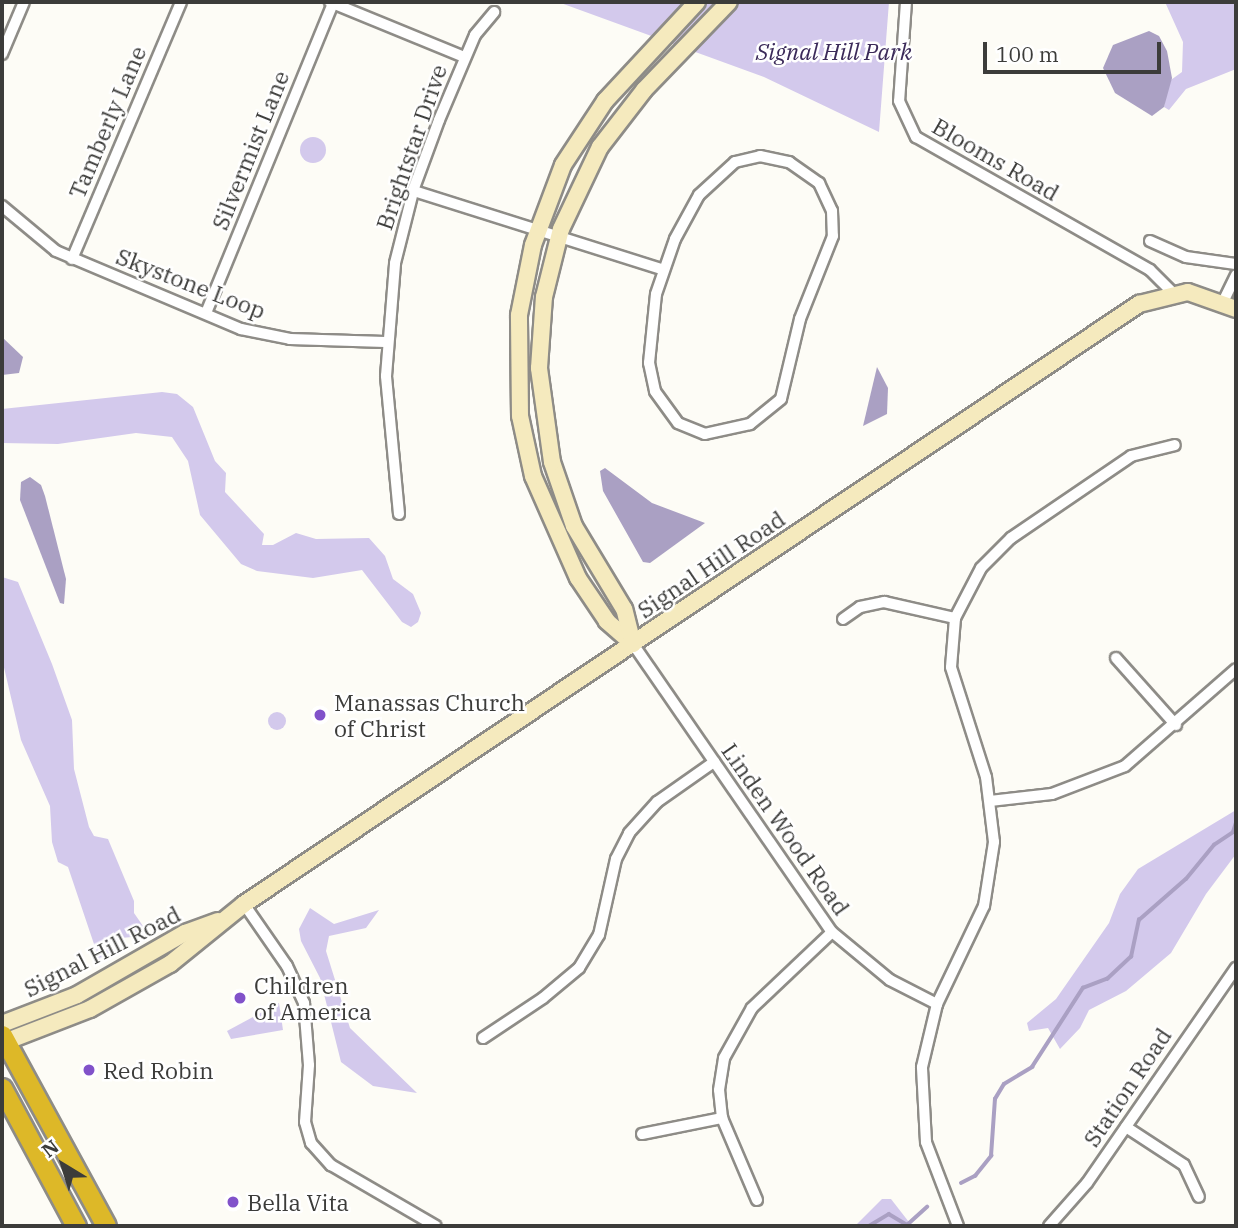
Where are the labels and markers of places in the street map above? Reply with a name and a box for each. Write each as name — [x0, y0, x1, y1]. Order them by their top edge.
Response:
place label: Manassas Church of Christ — [334, 688, 525, 742]
marker: Manassas Church of Christ — [312, 707, 328, 723]
place label: Children of America — [254, 971, 372, 1025]
marker: Children of America — [232, 990, 248, 1006]
place label: Red Robin — [103, 1056, 214, 1084]
marker: Red Robin — [81, 1062, 97, 1078]
place label: Bella Vita — [247, 1188, 349, 1216]
marker: Bella Vita — [225, 1194, 241, 1210]

